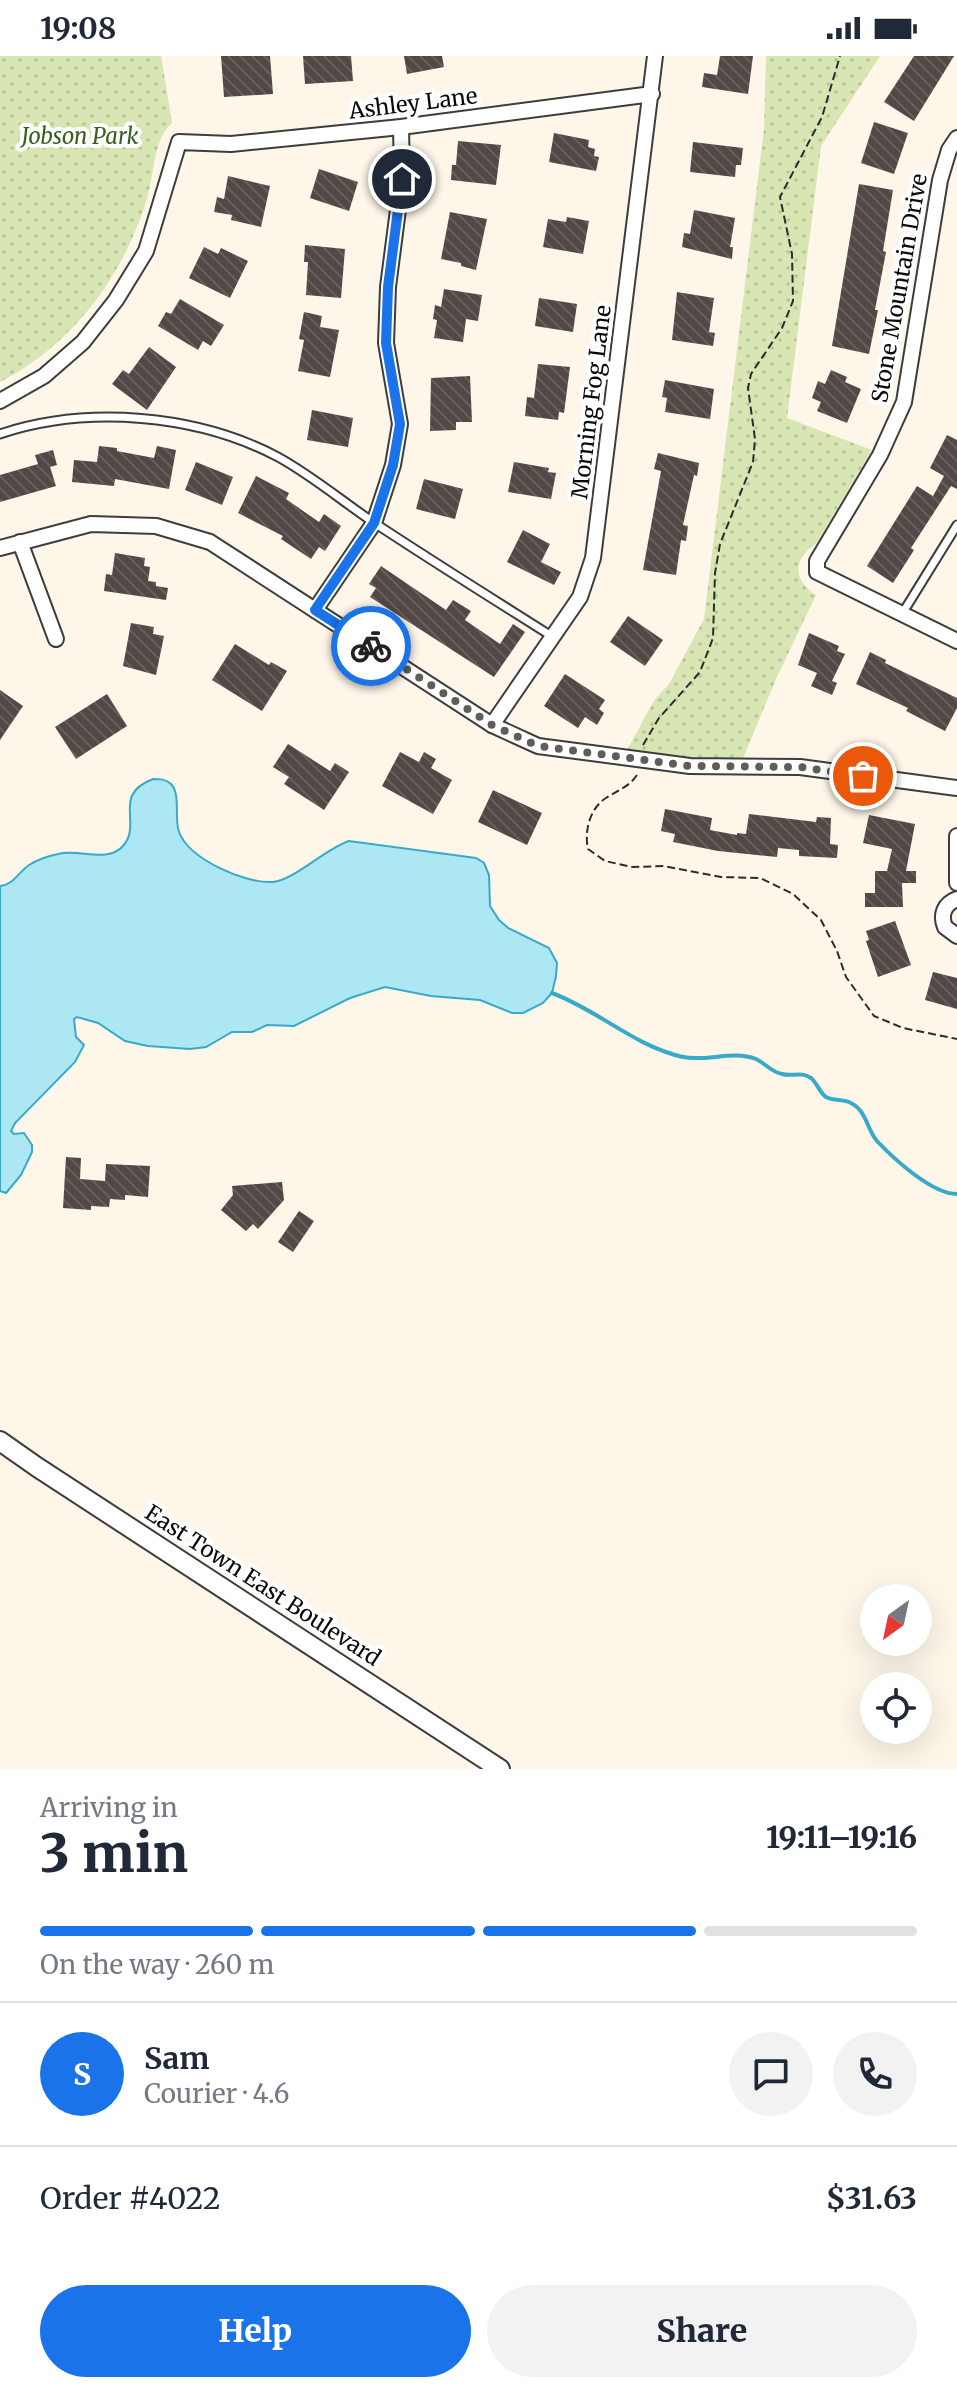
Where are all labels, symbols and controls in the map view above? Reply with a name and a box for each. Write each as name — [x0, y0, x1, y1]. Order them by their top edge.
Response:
text: 19:08 — [40, 9, 116, 47]
street label: Ashley Lane — [346, 81, 479, 125]
park label: Jobson Park — [20, 122, 138, 150]
pin — [368, 145, 436, 213]
icon: home — [380, 157, 424, 201]
street label: Stone Mountain Drive — [865, 171, 933, 405]
street label: Morning Fog Lane — [565, 303, 617, 501]
courier — [331, 606, 411, 686]
icon: bike — [349, 624, 393, 668]
pin — [829, 742, 897, 810]
icon: bag — [841, 754, 885, 798]
street label: East Town East Boulevard — [140, 1498, 386, 1672]
north arrow — [860, 1584, 932, 1656]
map controls — [860, 1584, 932, 1744]
button: locate — [860, 1672, 932, 1744]
text: Arriving in — [40, 1791, 178, 1824]
text: 19:11–19:16 — [766, 1818, 917, 1856]
text: 3 min — [40, 1821, 188, 1886]
text: On the way · 260 m — [40, 1948, 274, 1981]
button: chat — [729, 2032, 813, 2116]
button: phone — [833, 2032, 917, 2116]
text: Sam — [144, 2039, 209, 2077]
text: S — [73, 2055, 91, 2093]
text: Courier · 4.6 — [144, 2077, 290, 2110]
text: Order #4022 — [40, 2179, 221, 2217]
text: $31.63 — [826, 2179, 917, 2217]
button: Help — [40, 2285, 471, 2377]
button: Share — [487, 2285, 917, 2377]

